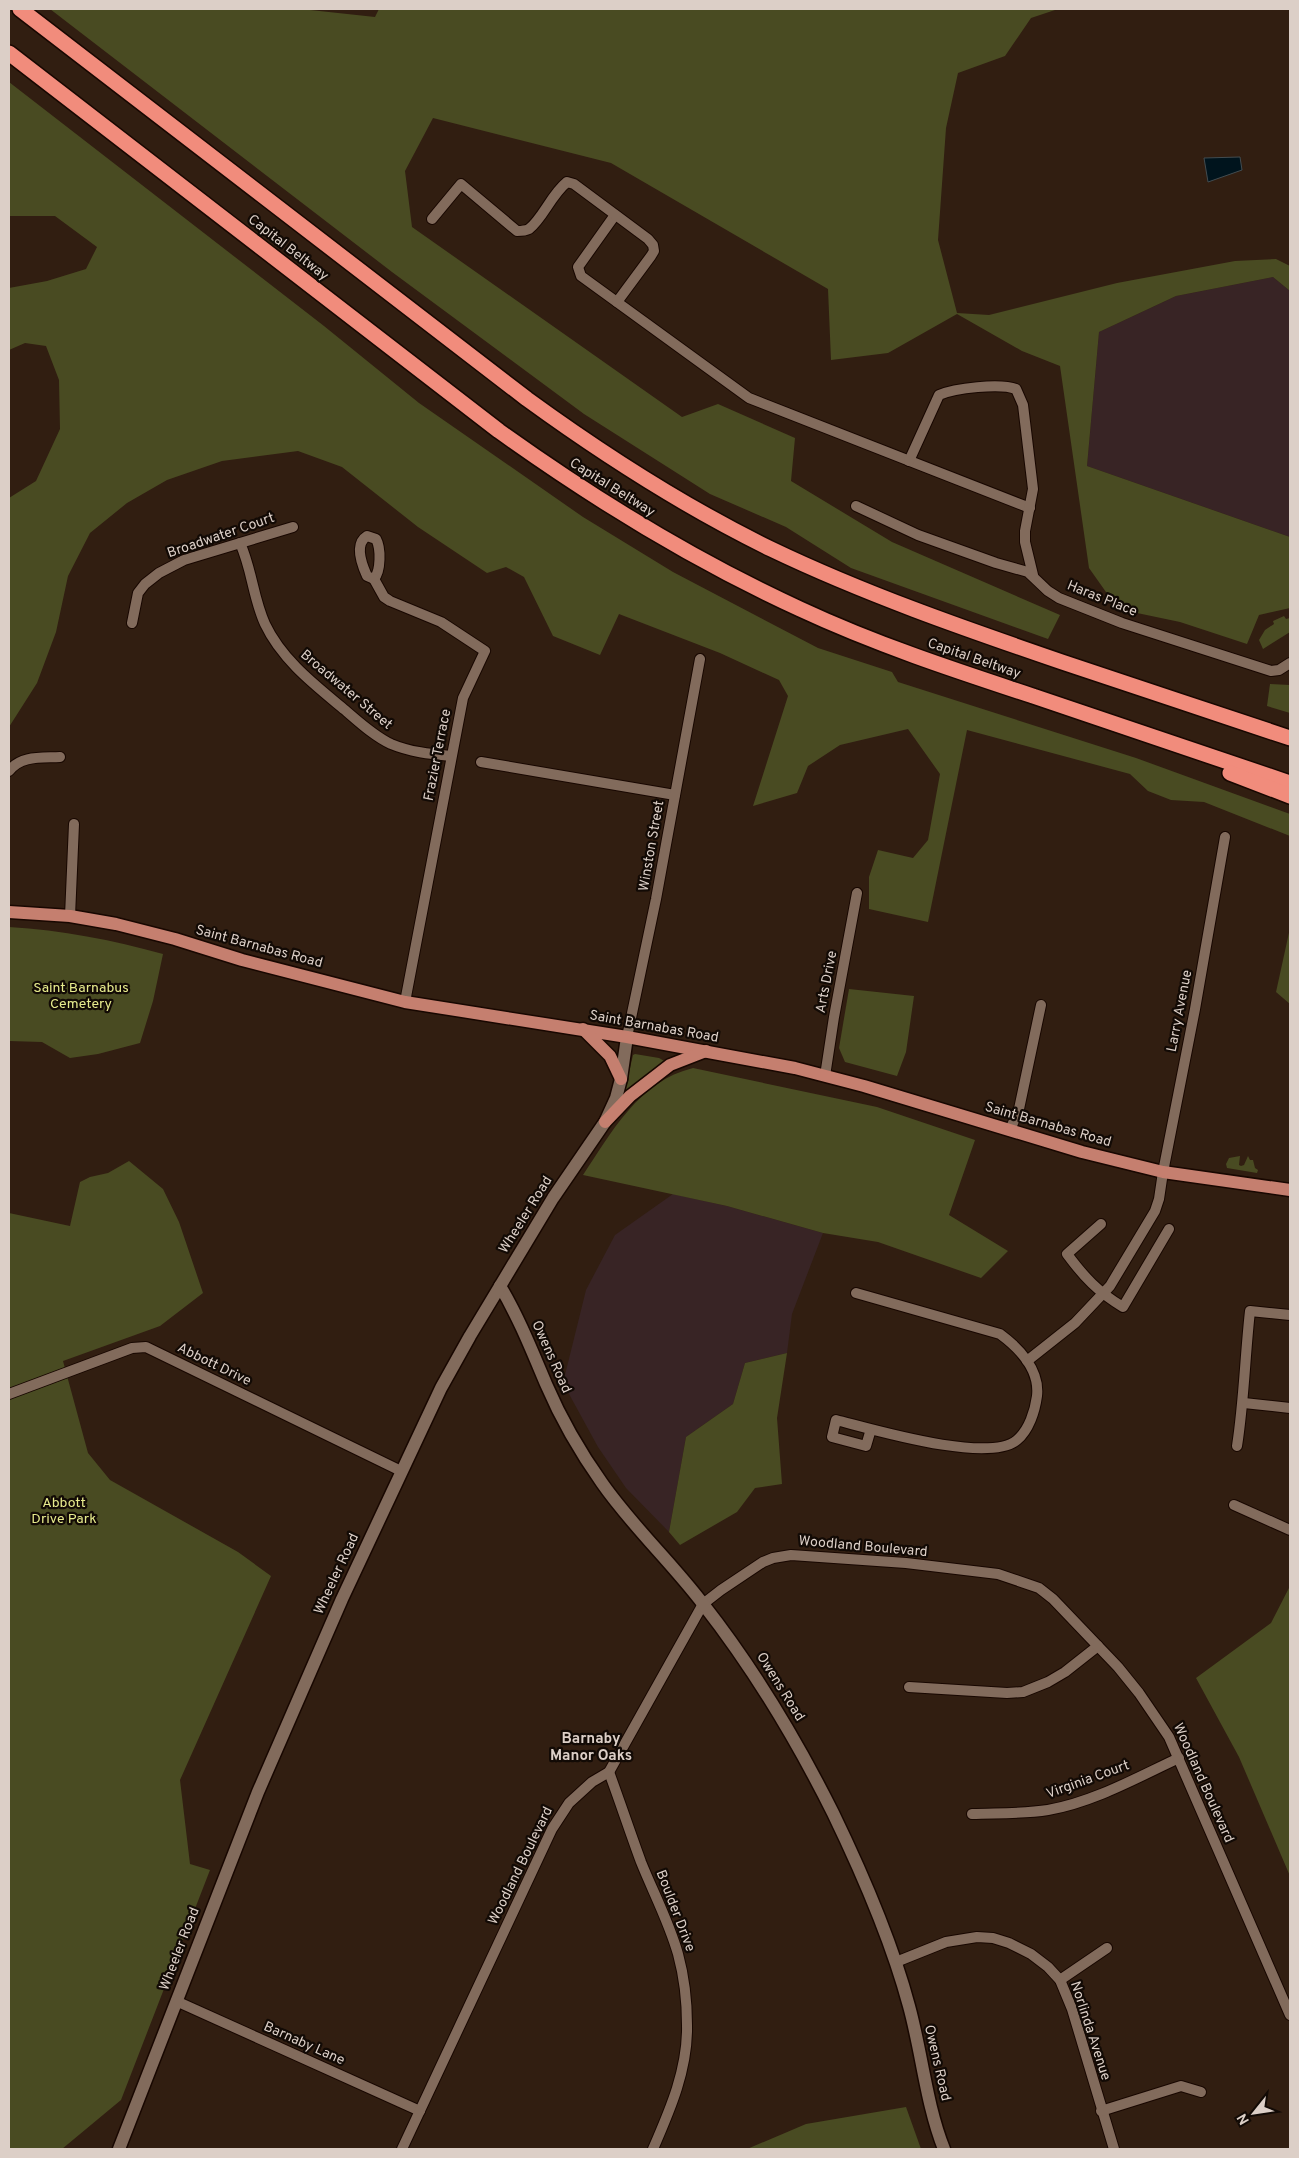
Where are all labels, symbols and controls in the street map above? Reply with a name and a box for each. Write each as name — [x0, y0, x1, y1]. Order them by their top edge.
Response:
street label: Capital Beltway — [244, 211, 332, 285]
street label: Capital Beltway — [566, 455, 658, 521]
street label: Broadwater Court — [165, 510, 277, 562]
street label: Haras Place — [1064, 577, 1140, 621]
street label: Capital Beltway — [925, 635, 1023, 683]
street label: Broadwater Street — [297, 647, 395, 733]
street label: Frazier Terrace — [421, 708, 455, 802]
street label: Winston Street — [636, 799, 668, 893]
street label: Saint Barnabas Road — [194, 922, 324, 972]
street label: Arts Drive — [813, 949, 841, 1015]
street label: Larry Avenue — [1164, 969, 1196, 1053]
park label: Saint Barnabus Cemetery — [33, 980, 129, 1013]
street label: Saint Barnabas Road — [588, 1007, 720, 1047]
street label: Saint Barnabas Road — [983, 1099, 1113, 1151]
street label: Wheeler Road — [496, 1173, 556, 1257]
street label: Owens Road — [527, 1318, 575, 1396]
street label: Abbott Drive — [174, 1340, 254, 1390]
park label: Abbott Drive Park — [31, 1495, 97, 1528]
street label: Wheeler Road — [311, 1531, 363, 1617]
street label: Woodland Boulevard — [798, 1533, 928, 1561]
street label: Owens Road — [752, 1650, 808, 1724]
street label: Woodland Boulevard — [1169, 1721, 1237, 1845]
district label: Barnaby Manor Oaks — [550, 1730, 632, 1766]
street label: Virginia Court — [1044, 1757, 1132, 1803]
street label: Woodland Boulevard — [485, 1804, 557, 1928]
street label: Boulder Drive — [652, 1868, 698, 1954]
street label: Wheeler Road — [156, 1905, 204, 1993]
street label: Norlinda Avenue — [1066, 1979, 1114, 2083]
street label: Barnaby Lane — [261, 2019, 347, 2069]
street label: Owens Road — [920, 2023, 954, 2103]
north arrow — [1229, 2088, 1279, 2138]
text: N — [1234, 2110, 1254, 2127]

